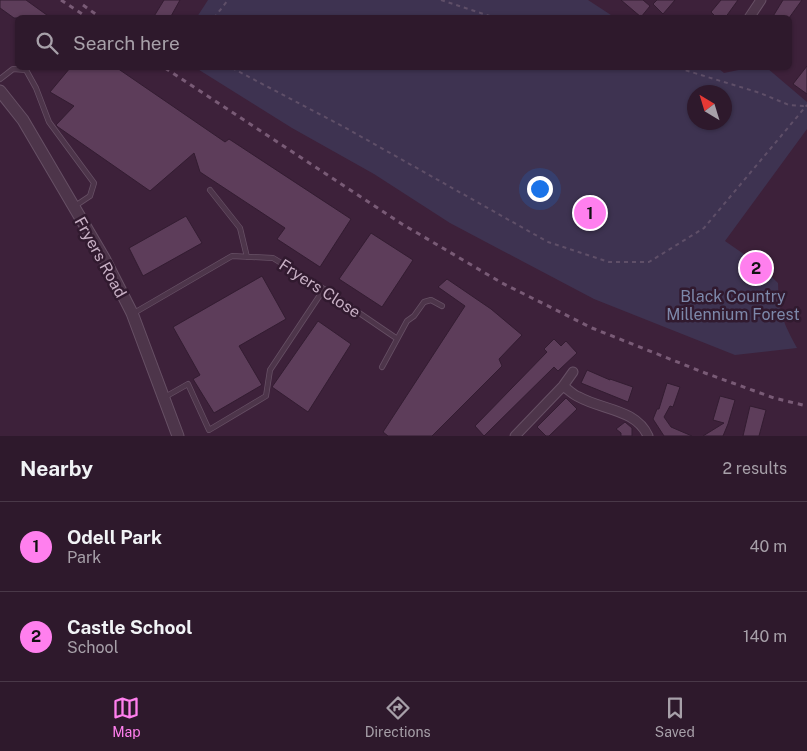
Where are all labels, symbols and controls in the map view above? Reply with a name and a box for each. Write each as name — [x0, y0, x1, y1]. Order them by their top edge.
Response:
search box — [15, 15, 792, 70]
icon: search — [33, 29, 61, 57]
text: Search here — [73, 32, 180, 54]
north arrow — [687, 85, 732, 130]
your location — [527, 176, 553, 202]
pin: 1 — [574, 194, 606, 232]
street label: Fryers Road — [71, 214, 131, 301]
pin: 2 — [740, 249, 772, 287]
street label: Fryers Close — [275, 255, 364, 322]
park label: Black Country Millennium Forest — [666, 287, 800, 324]
text: Nearby — [20, 456, 93, 481]
text: 2 results — [722, 459, 787, 478]
text: Odell Park — [67, 526, 162, 548]
text: 1 — [33, 537, 39, 556]
text: 40 m — [749, 537, 787, 556]
text: Park — [67, 548, 101, 567]
text: Castle School — [67, 616, 193, 638]
text: 2 — [31, 627, 41, 646]
text: 140 m — [743, 627, 787, 646]
text: School — [67, 638, 118, 657]
tab: Map — [112, 694, 141, 740]
tab: Directions — [365, 694, 431, 740]
tab: Saved — [655, 694, 695, 740]

